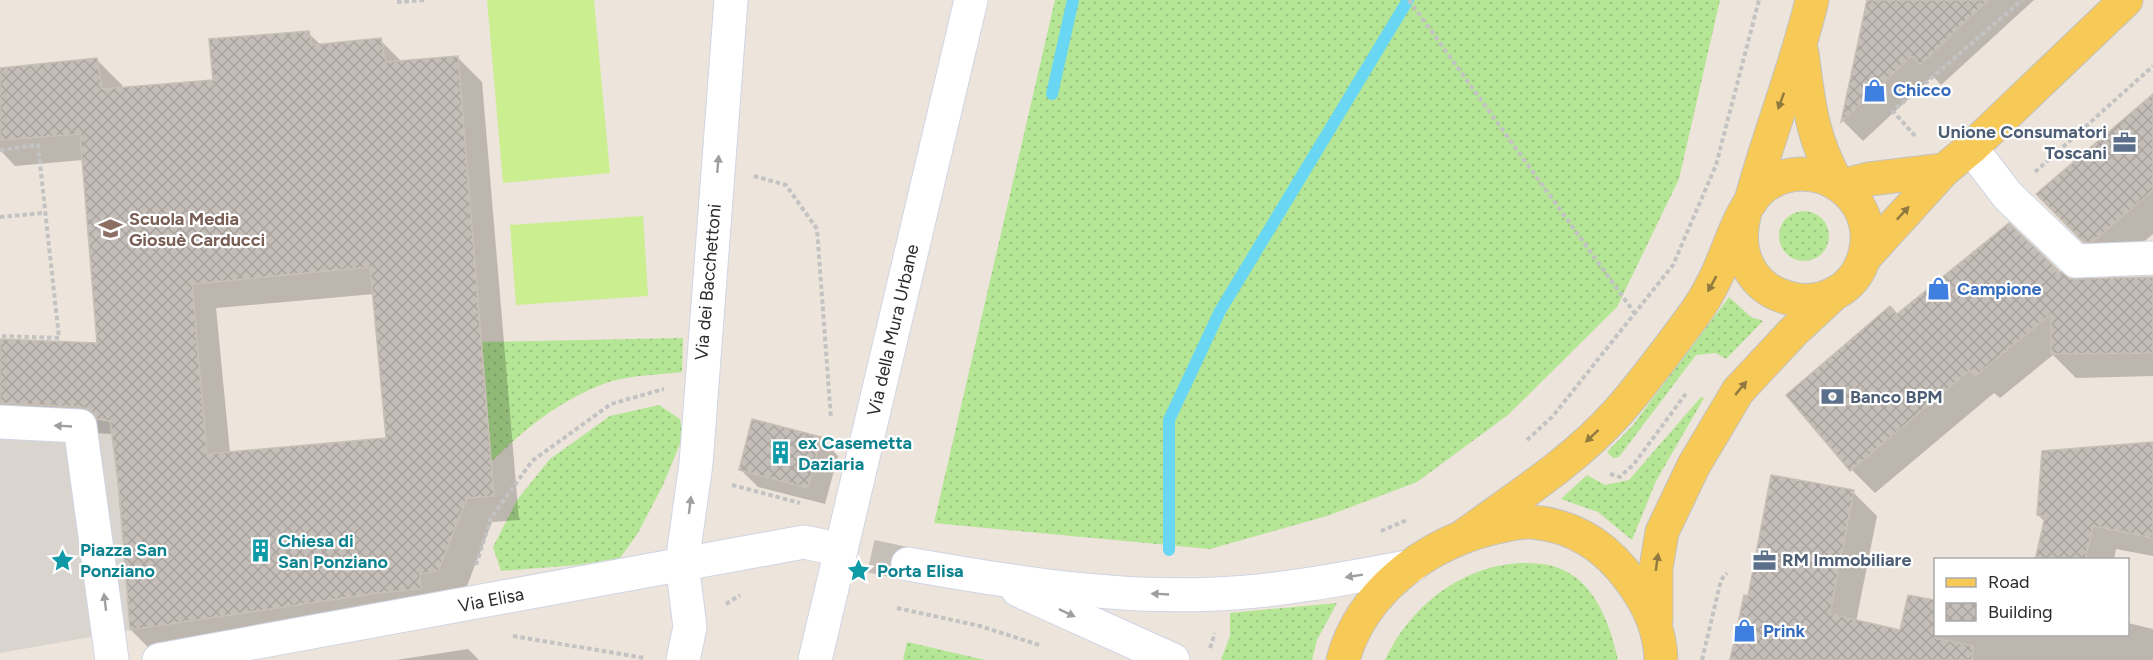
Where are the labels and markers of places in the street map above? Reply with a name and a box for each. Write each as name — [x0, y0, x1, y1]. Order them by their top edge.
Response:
shop icon: Chicco — [1862, 77, 1888, 103]
place label: Chicco — [1893, 79, 1951, 101]
place label: Unione Consumatori Toscani — [1938, 121, 2107, 164]
office icon: Unione Consumatori Toscani — [2112, 129, 2138, 155]
place label: Scuola Media Giosuè Carducci — [129, 208, 265, 251]
school or university icon: Scuola Media Giosuè Carducci — [98, 216, 124, 242]
shop icon: Campione — [1926, 276, 1952, 302]
place label: Campione — [1957, 278, 2042, 300]
bank icon: Banco BPM — [1819, 384, 1845, 410]
place label: Banco BPM — [1850, 386, 1943, 408]
place label: ex Casemetta Daziaria — [798, 432, 912, 475]
building icon: ex Casemetta Daziaria — [767, 440, 793, 466]
place label: Chiesa di San Ponziano — [278, 530, 388, 573]
building icon: Chiesa di San Ponziano — [247, 538, 273, 564]
place label: Piazza San Ponziano — [80, 539, 167, 582]
place icon: Piazza San Ponziano — [49, 547, 75, 573]
office icon: RM Immobiliare — [1751, 547, 1777, 573]
place label: RM Immobiliare — [1782, 549, 1911, 571]
place icon: Porta Elisa — [846, 558, 872, 584]
place label: Porta Elisa — [877, 560, 964, 582]
shop icon: Prink — [1732, 618, 1758, 644]
place label: Prink — [1763, 620, 1806, 642]

